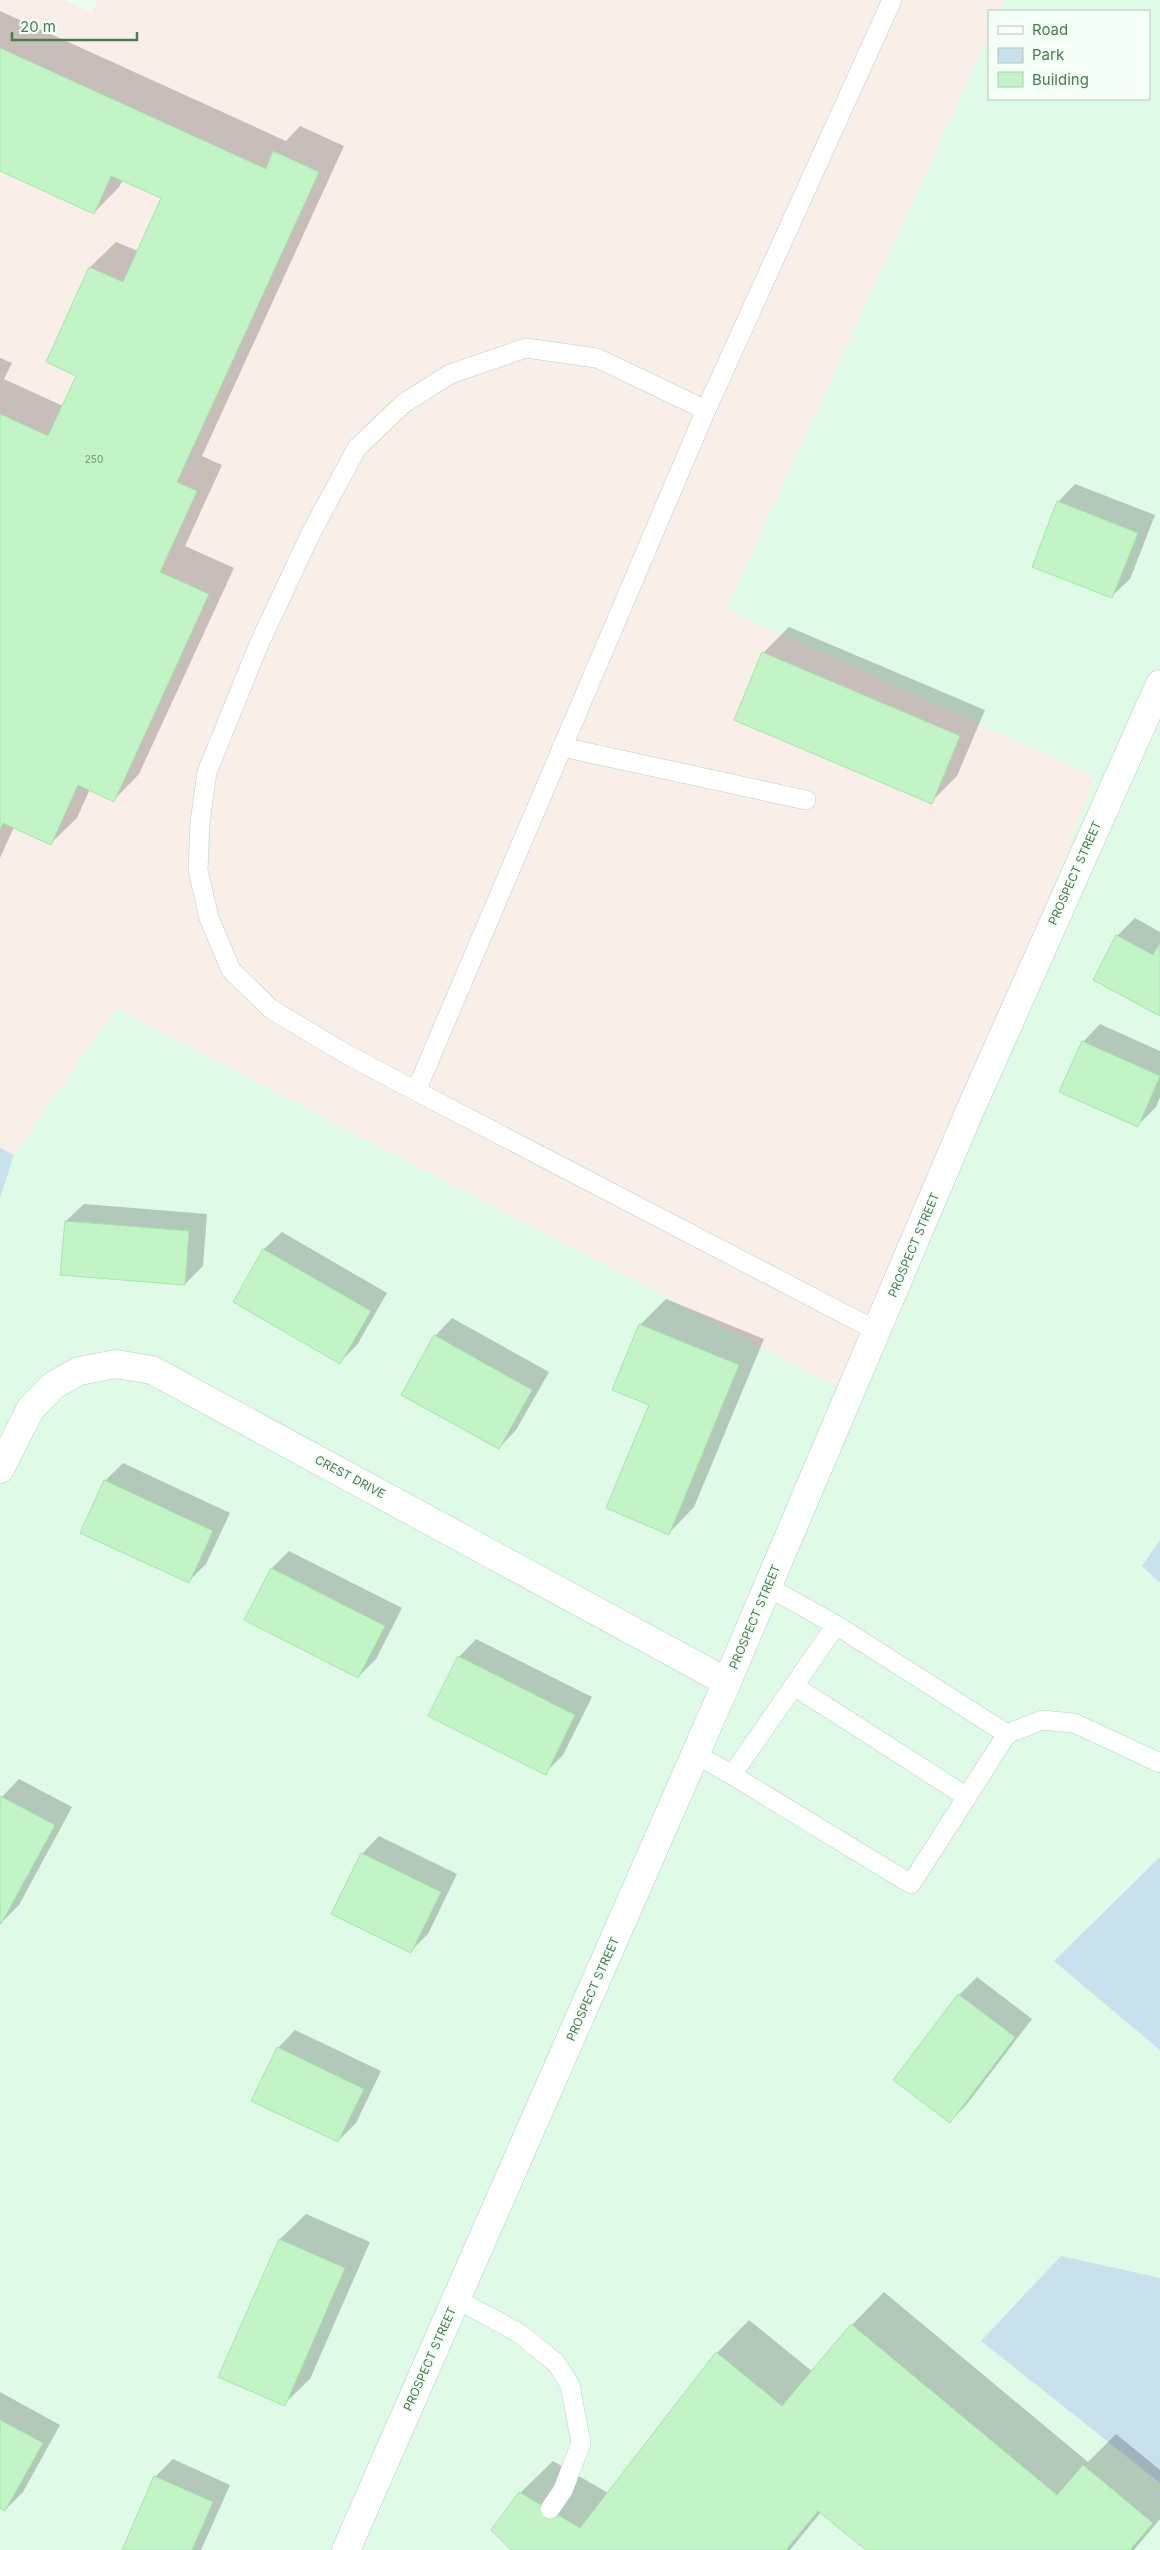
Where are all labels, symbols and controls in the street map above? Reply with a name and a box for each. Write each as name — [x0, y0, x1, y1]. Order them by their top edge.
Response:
scale bar — [12, 10, 138, 42]
legend — [988, 10, 1150, 100]
text: 20 m — [20, 17, 56, 36]
text: Road — [1032, 20, 1068, 39]
text: Park — [1032, 45, 1065, 64]
text: Building — [1032, 70, 1089, 89]
house number: 250 — [85, 453, 103, 465]
street label: PROSPECT STREET — [1045, 818, 1104, 927]
street label: PROSPECT STREET — [885, 1190, 942, 1299]
street label: CREST DRIVE — [312, 1452, 388, 1501]
street label: PROSPECT STREET — [726, 1562, 783, 1671]
street label: PROSPECT STREET — [563, 1934, 622, 2043]
street label: PROSPECT STREET — [400, 2304, 459, 2413]

